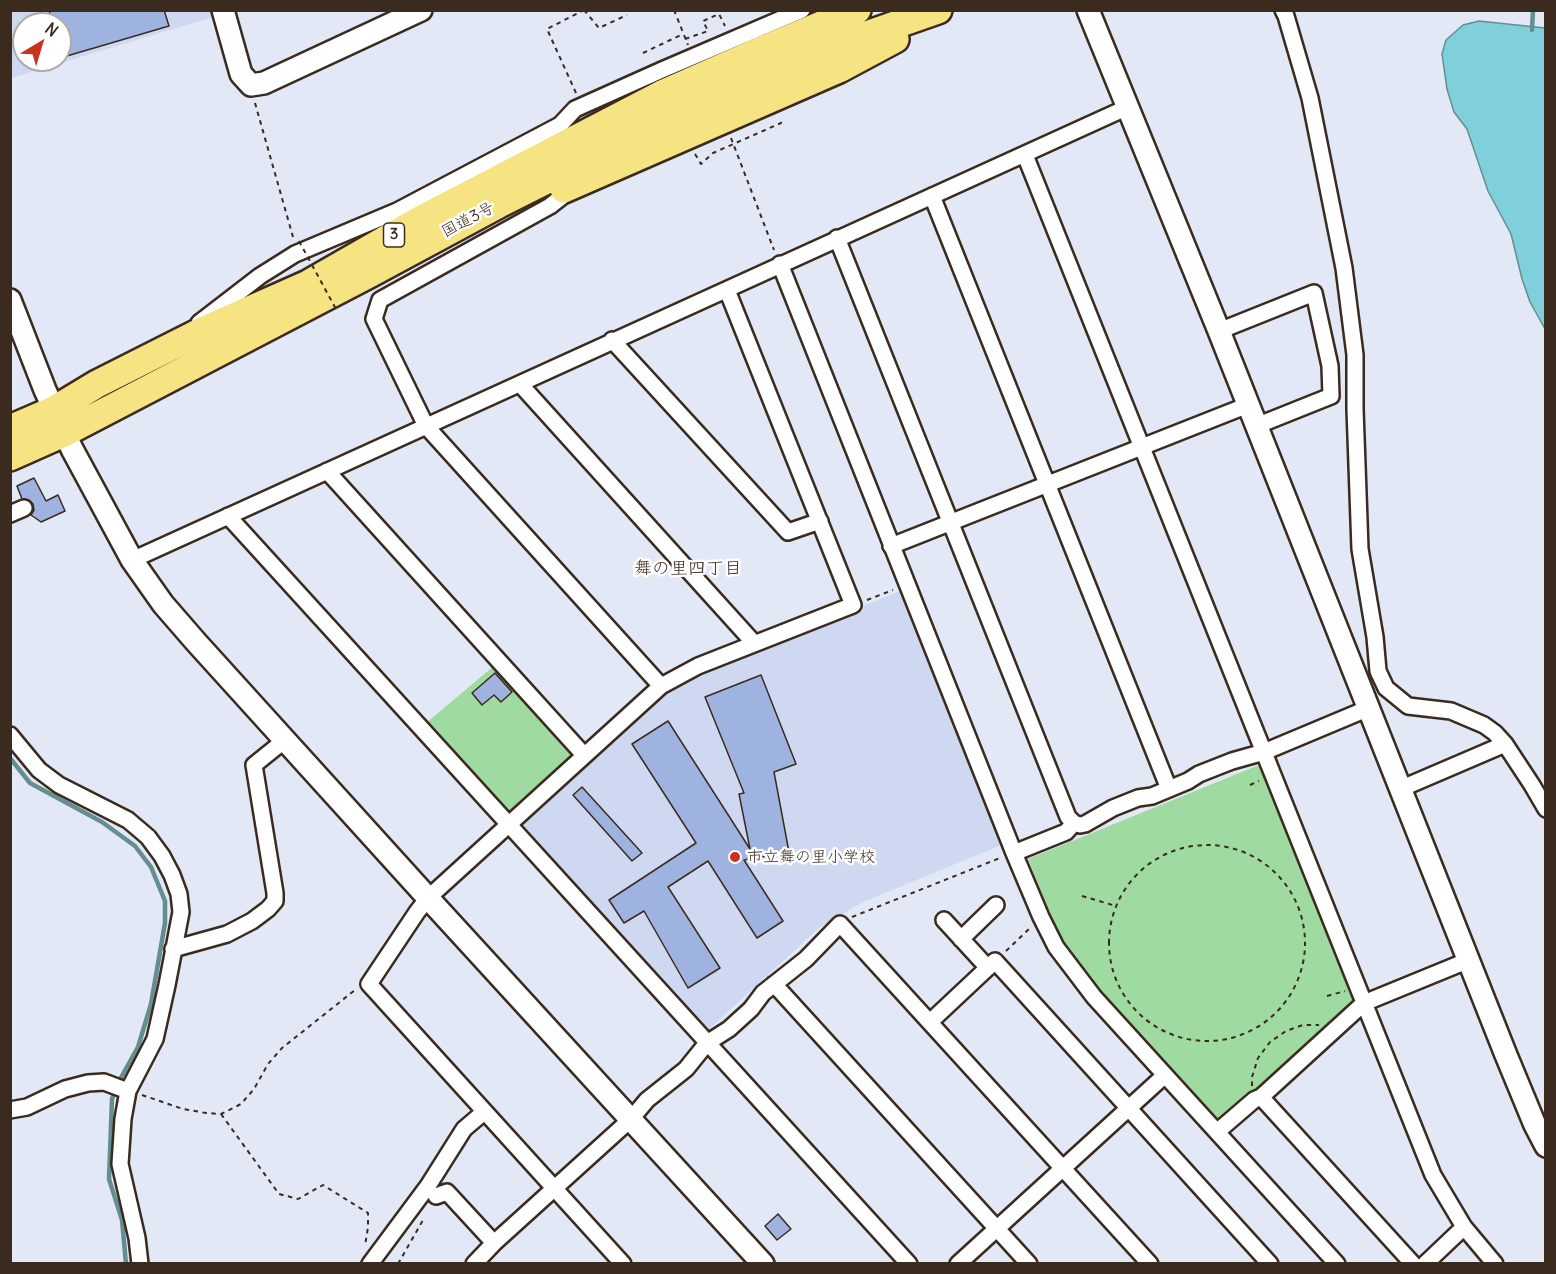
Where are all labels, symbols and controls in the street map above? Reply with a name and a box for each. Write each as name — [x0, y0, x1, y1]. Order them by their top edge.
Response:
north arrow — [12, 12, 72, 72]
text: N — [41, 18, 62, 41]
street label: 国道3号 — [438, 198, 498, 242]
road number: 3 — [384, 223, 404, 247]
district label: 舞の里四丁目 — [634, 558, 742, 580]
place label: 市立舞の里小学校 — [747, 847, 875, 867]
marker: 市立舞の里小学校 — [728, 850, 742, 864]

